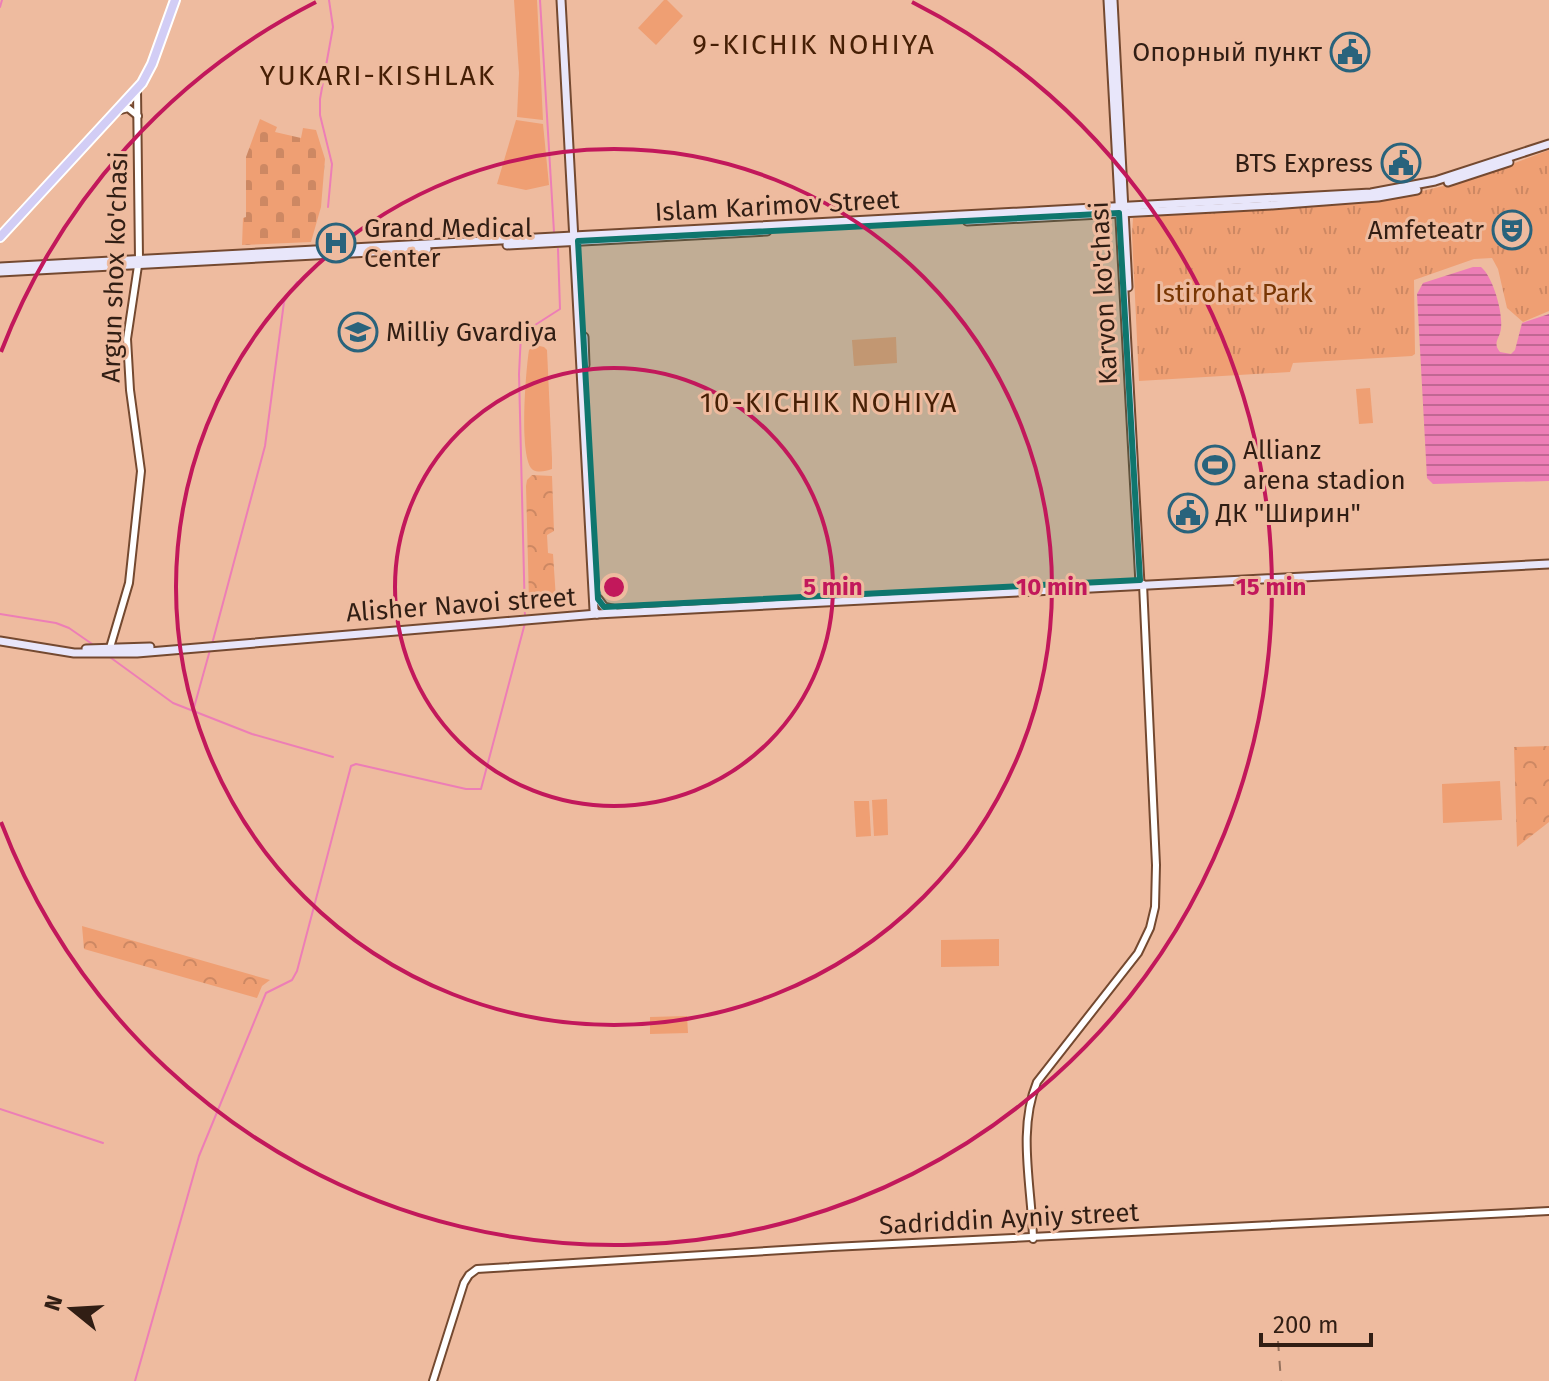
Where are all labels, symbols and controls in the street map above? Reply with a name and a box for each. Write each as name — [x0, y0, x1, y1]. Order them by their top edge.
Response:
district label: 9-KICHIK NOHIYA — [692, 28, 936, 61]
public building icon: Опорный пункт — [1329, 31, 1371, 73]
place label: Опорный пункт — [1132, 37, 1322, 68]
district label: YUKARI-KISHLAK — [260, 59, 496, 92]
public building icon: BTS Express — [1380, 142, 1422, 184]
place label: BTS Express — [1234, 148, 1373, 179]
street label: Argun shox ko'chasi — [95, 151, 135, 383]
street label: Islam Karimov Street — [654, 184, 901, 228]
street label: Karvon ko'chasi — [1084, 200, 1124, 386]
theatre icon: Amfeteatr — [1491, 209, 1533, 251]
place label: Grand Medical Center — [364, 213, 533, 274]
place label: Amfeteatr — [1368, 215, 1484, 246]
hospital icon: Grand Medical Center — [315, 222, 357, 264]
park label: Istirohat Park — [1155, 278, 1314, 309]
school or university icon: Milliy Gvardiya — [337, 311, 379, 353]
place label: Milliy Gvardiya — [386, 317, 557, 348]
district label: 10-KICHIK NOHIYA — [700, 386, 958, 419]
place label: Allianz arena stadion — [1243, 435, 1406, 496]
sports icon: Allianz arena stadion — [1194, 444, 1236, 486]
public building icon: ДК "Ширин" — [1167, 492, 1209, 534]
place label: ДК "Ширин" — [1215, 498, 1361, 529]
centre of rings — [600, 573, 628, 601]
text: 5 min — [803, 573, 863, 601]
text: 10 min — [1016, 573, 1088, 601]
text: 15 min — [1236, 573, 1306, 601]
street label: Alisher Navoi street — [345, 581, 578, 629]
street label: Sadriddin Ayniy street — [878, 1197, 1140, 1241]
north arrow — [32, 1269, 112, 1349]
text: N — [38, 1292, 69, 1314]
scale bar — [1261, 1297, 1371, 1347]
text: 200 m — [1273, 1311, 1339, 1339]

